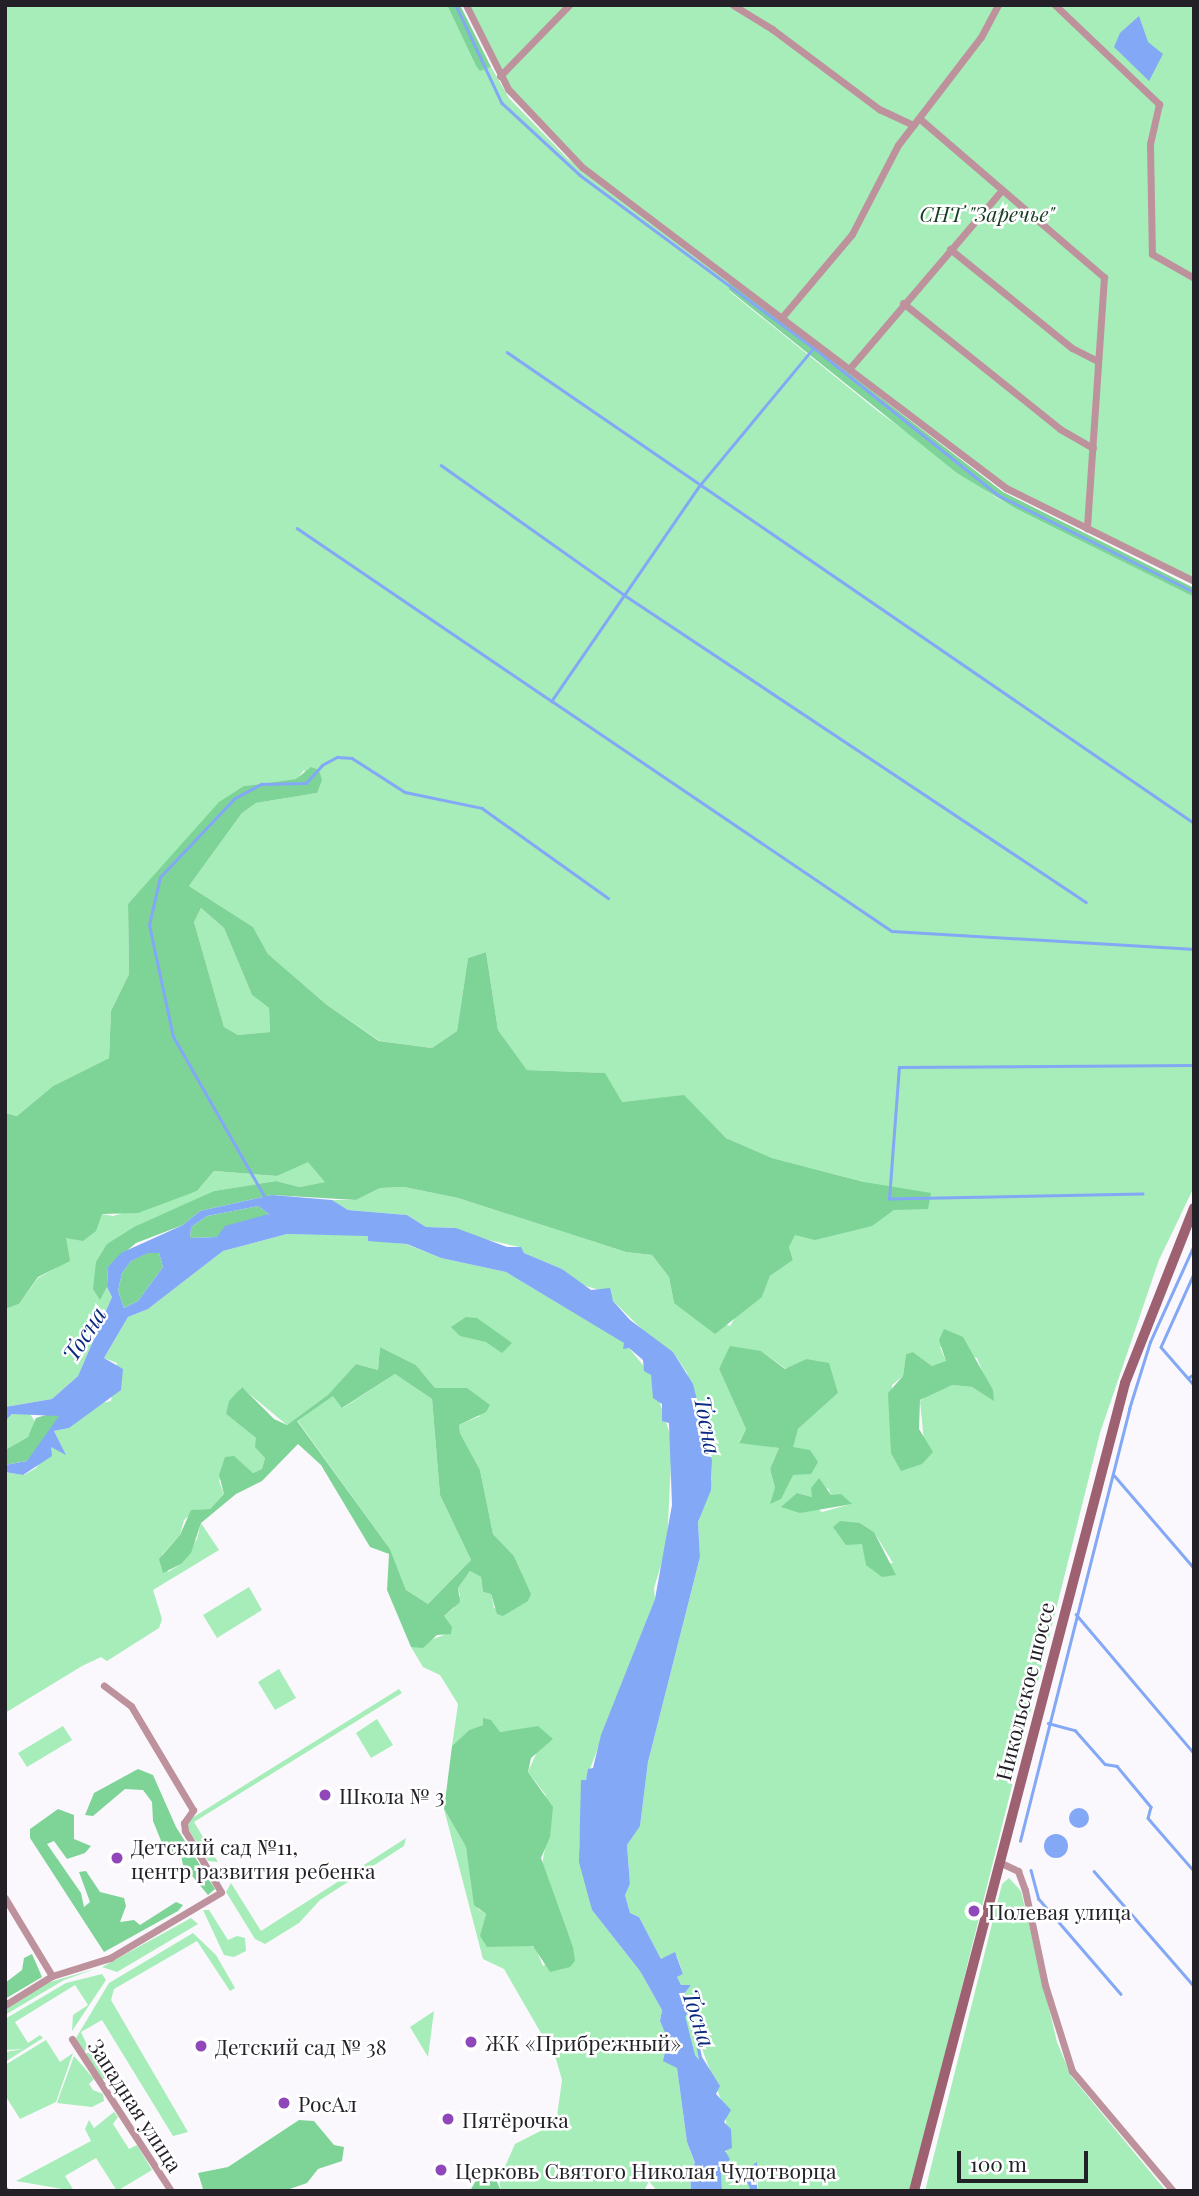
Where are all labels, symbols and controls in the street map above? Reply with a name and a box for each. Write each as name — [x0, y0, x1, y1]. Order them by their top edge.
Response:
park label: СНТ "Заречье" — [919, 200, 1055, 226]
water label: Тосна — [56, 1302, 112, 1366]
water label: Тосна — [689, 1393, 727, 1457]
street label: Никольское шоссе — [990, 1599, 1058, 1783]
place label: Школа № 3 — [339, 1782, 444, 1808]
marker: Школа № 3 — [317, 1787, 333, 1803]
place label: Детский сад №11, центр развития ребенка — [131, 1833, 375, 1883]
marker: Детский сад №11, центр развития ребенка — [109, 1850, 125, 1866]
place label: Полевая улица — [988, 1898, 1131, 1924]
marker: Полевая улица — [966, 1903, 982, 1919]
water label: Тосна — [677, 1985, 721, 2051]
place label: ЖК «Прибрежный» — [485, 2029, 681, 2055]
place label: Детский сад № 38 — [215, 2033, 387, 2059]
street label: Западная улица — [84, 2034, 188, 2176]
marker: ЖК «Прибрежный» — [463, 2034, 479, 2050]
marker: Детский сад № 38 — [193, 2038, 209, 2054]
place label: РосАл — [298, 2090, 357, 2116]
marker: РосАл — [276, 2095, 292, 2111]
place label: Пятёрочка — [462, 2106, 569, 2132]
marker: Пятёрочка — [440, 2111, 456, 2127]
scale bar — [961, 2136, 1092, 2180]
text: 100 m — [970, 2149, 1027, 2177]
place label: Церковь Святого Николая Чудотворца — [455, 2157, 836, 2183]
marker: Церковь Святого Николая Чудотворца — [433, 2162, 449, 2178]

